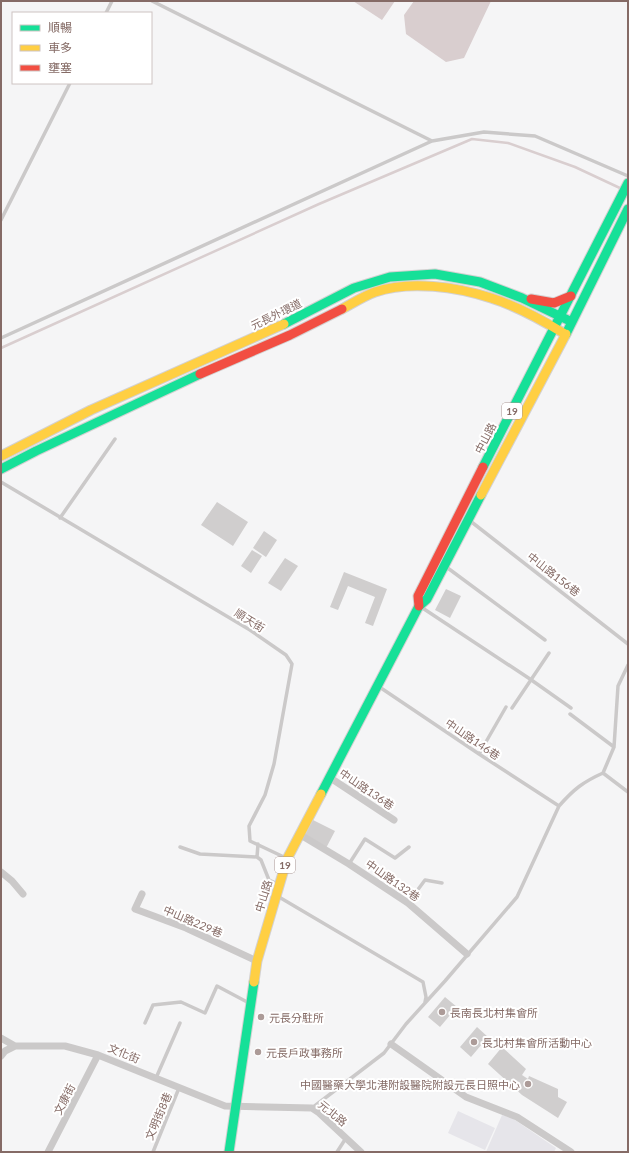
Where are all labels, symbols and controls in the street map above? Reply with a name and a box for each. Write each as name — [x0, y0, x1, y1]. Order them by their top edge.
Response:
legend — [12, 12, 152, 84]
text: 順暢 — [48, 20, 72, 35]
text: 車多 — [48, 40, 72, 55]
text: 壅塞 — [48, 60, 72, 75]
street label: 元長外環道 — [248, 296, 304, 332]
road number: 19 — [502, 403, 522, 419]
street label: 中山路 — [472, 420, 498, 456]
street label: 中山路156巷 — [525, 549, 583, 599]
street label: 順天街 — [233, 606, 267, 634]
street label: 中山路146巷 — [443, 716, 503, 762]
street label: 中山路136巷 — [337, 766, 397, 812]
road number: 19 — [275, 857, 295, 873]
street label: 中山路132巷 — [363, 857, 423, 903]
street label: 中山路 — [252, 878, 274, 914]
street label: 中山路229巷 — [161, 903, 225, 939]
place label: 長南長北村集會所 — [450, 1006, 538, 1019]
marker: 長南長北村集會所 — [437, 1007, 447, 1017]
place label: 元長分駐所 — [269, 1011, 324, 1024]
marker: 元長分駐所 — [256, 1012, 266, 1022]
place label: 長北村集會所活動中心 — [482, 1036, 592, 1049]
marker: 長北村集會所活動中心 — [469, 1037, 479, 1047]
street label: 文化街 — [106, 1041, 142, 1065]
place label: 元長戶政事務所 — [266, 1046, 343, 1059]
marker: 元長戶政事務所 — [253, 1047, 263, 1057]
place label: 中國醫藥大學北港附設醫院附設元長日照中心 — [300, 1078, 520, 1091]
marker: 中國醫藥大學北港附設醫院附設元長日照中心 — [523, 1079, 533, 1089]
street label: 文康街 — [51, 1081, 77, 1117]
street label: 文明街8巷 — [142, 1090, 174, 1142]
street label: 元北路 — [316, 1098, 350, 1128]

